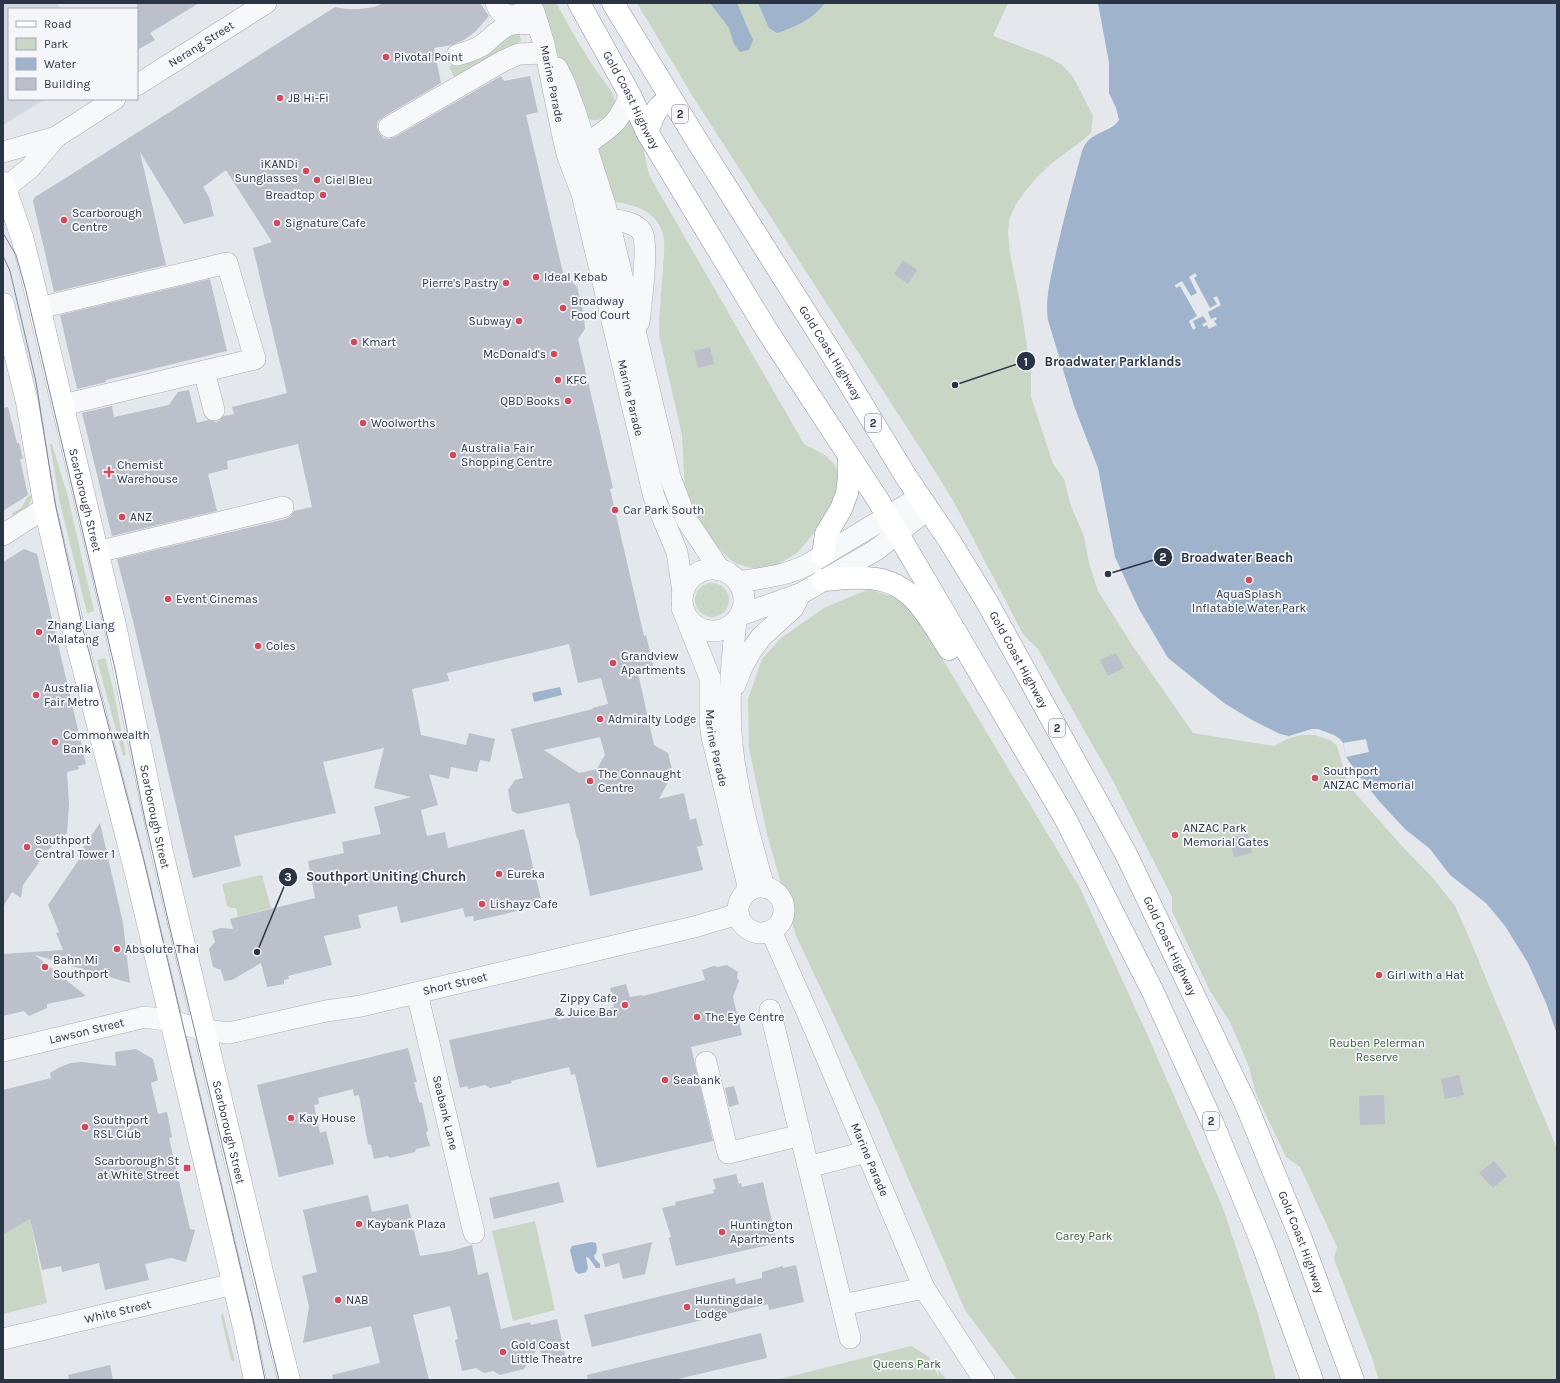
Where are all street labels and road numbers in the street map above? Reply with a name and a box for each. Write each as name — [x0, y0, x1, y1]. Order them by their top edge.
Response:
street label: Nerang Street — [166, 18, 237, 70]
street label: Marine Parade — [537, 44, 567, 124]
street label: Gold Coast Highway — [600, 48, 663, 152]
road number: 2 — [672, 105, 688, 123]
street label: Gold Coast Highway — [796, 303, 865, 403]
street label: Marine Parade — [615, 358, 646, 438]
road number: 2 — [865, 414, 881, 432]
street label: Scarborough Street — [66, 447, 104, 554]
street label: Gold Coast Highway — [986, 609, 1051, 711]
street label: Marine Parade — [703, 709, 731, 788]
road number: 2 — [1049, 719, 1065, 737]
street label: Scarborough Street — [137, 763, 173, 871]
street label: Gold Coast Highway — [1140, 894, 1200, 998]
street label: Short Street — [421, 969, 489, 998]
street label: Lawson Street — [48, 1015, 126, 1047]
street label: Seabank Lane — [430, 1074, 461, 1151]
street label: Scarborough Street — [210, 1079, 248, 1186]
road number: 2 — [1203, 1112, 1219, 1130]
street label: Marine Parade — [848, 1121, 891, 1198]
street label: Gold Coast Highway — [1275, 1189, 1328, 1295]
street label: White Street — [83, 1297, 153, 1326]

